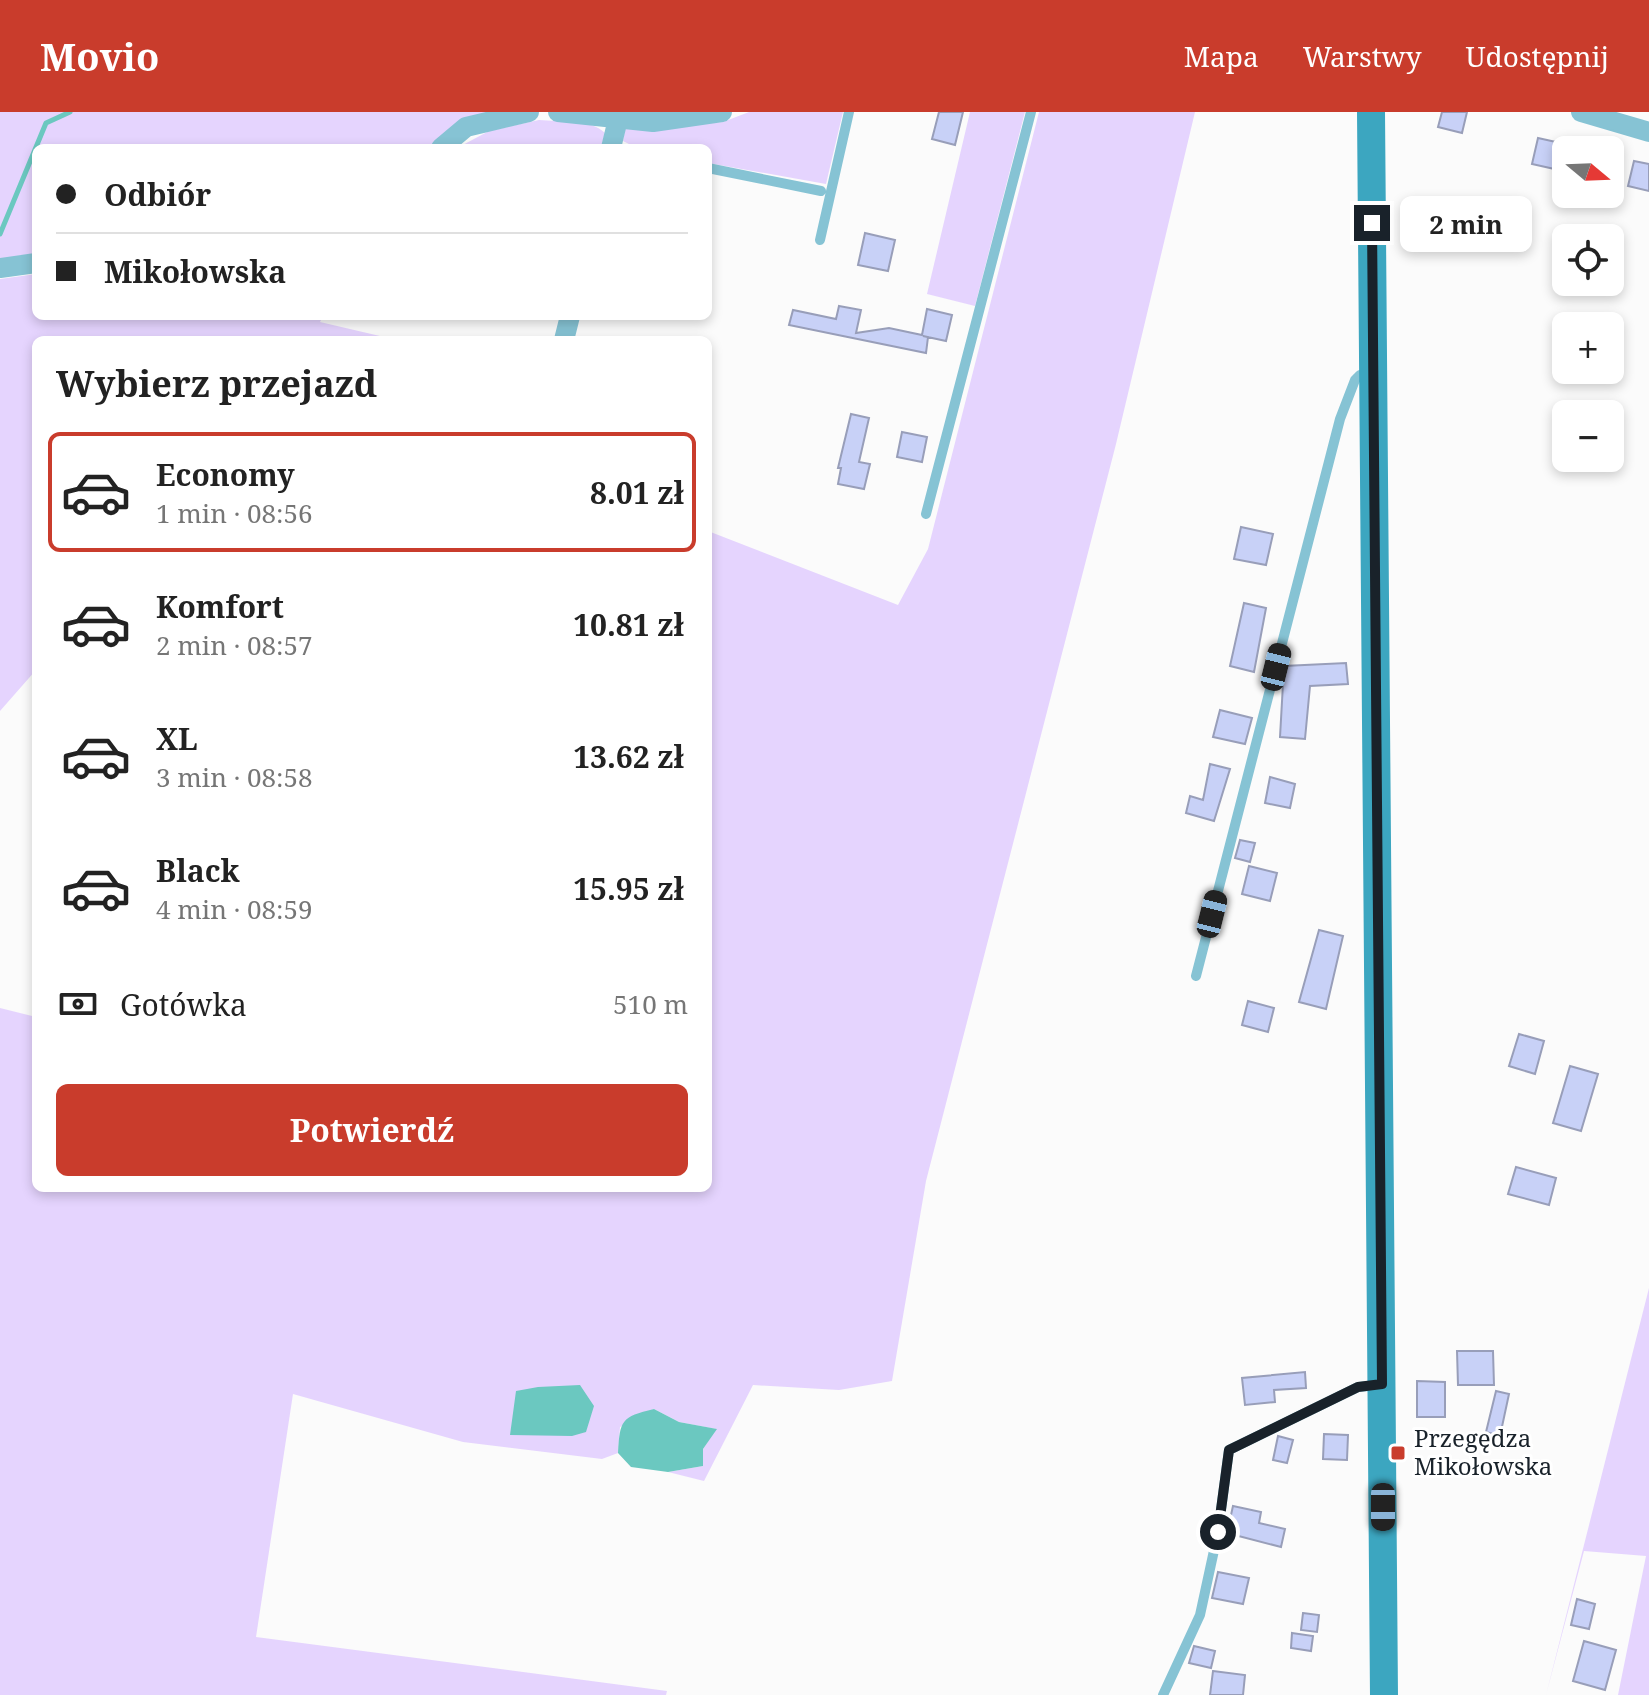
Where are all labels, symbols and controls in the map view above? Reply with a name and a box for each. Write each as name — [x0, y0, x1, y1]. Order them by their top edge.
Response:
text: Movio — [40, 30, 159, 82]
text: Mapa — [1184, 37, 1259, 75]
text: Warstwy — [1303, 37, 1421, 75]
text: Udostępnij — [1465, 37, 1609, 75]
north arrow — [1552, 136, 1624, 208]
map controls — [1552, 136, 1624, 472]
text: Odbiór — [104, 174, 211, 215]
callout: 2 min — [1400, 195, 1532, 251]
route end — [1354, 205, 1390, 241]
text: 2 min — [1429, 206, 1503, 242]
button: locate — [1552, 224, 1624, 296]
text: Mikołowska — [104, 251, 286, 292]
button: + — [1552, 312, 1624, 384]
text: Wybierz przejazd — [56, 359, 377, 408]
button: − — [1552, 400, 1624, 472]
text: Economy — [156, 454, 295, 495]
icon: car — [60, 456, 132, 528]
text: 8.01 zł — [590, 472, 684, 513]
text: 1 min · 08:56 — [156, 495, 313, 531]
text: Komfort — [156, 586, 284, 627]
icon: car — [60, 588, 132, 660]
text: 10.81 zł — [573, 604, 684, 645]
text: 2 min · 08:57 — [156, 627, 313, 663]
car — [1259, 641, 1293, 693]
text: XL — [156, 718, 198, 759]
icon: car — [60, 720, 132, 792]
text: 13.62 zł — [573, 736, 684, 777]
text: 3 min · 08:58 — [156, 759, 313, 795]
text: Black — [156, 850, 240, 891]
icon: car — [60, 852, 132, 924]
text: 15.95 zł — [573, 868, 684, 909]
car — [1195, 888, 1229, 940]
text: 4 min · 08:59 — [156, 891, 313, 927]
icon: cash — [56, 982, 100, 1026]
text: Gotówka — [120, 984, 247, 1025]
text: 510 m — [613, 986, 688, 1022]
button: Potwierdź — [56, 1084, 688, 1176]
place label: Przegędza Mikołowska — [1414, 1421, 1552, 1482]
marker: Przegędza Mikołowska — [1389, 1444, 1407, 1462]
car — [1371, 1483, 1395, 1531]
route start — [1200, 1514, 1236, 1550]

